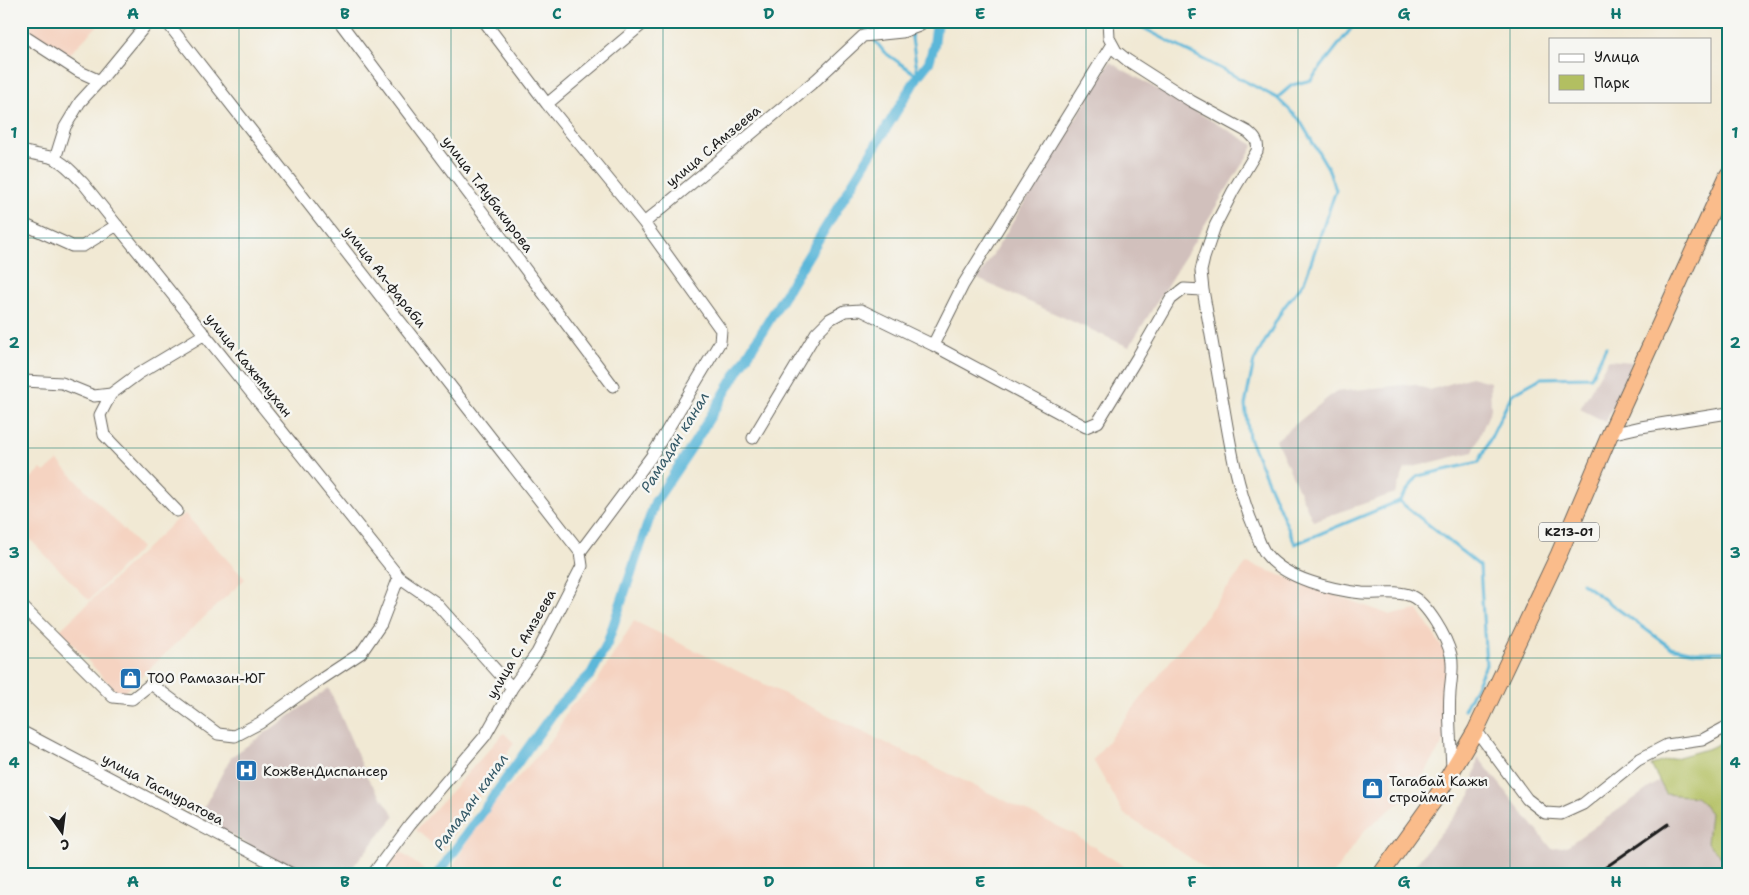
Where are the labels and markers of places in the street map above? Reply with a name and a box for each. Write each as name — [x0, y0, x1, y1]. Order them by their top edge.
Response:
shop icon: ТОО Рамазан-ЮГ — [119, 666, 143, 690]
place label: ТОО Рамазан-ЮГ — [147, 669, 266, 687]
hospital icon: КожВенДиспансер — [235, 759, 259, 783]
place label: КожВенДиспансер — [263, 762, 388, 780]
place label: Тагабай Кажы строймаг — [1389, 772, 1488, 806]
shop icon: Тагабай Кажы строймаг — [1361, 777, 1385, 801]

